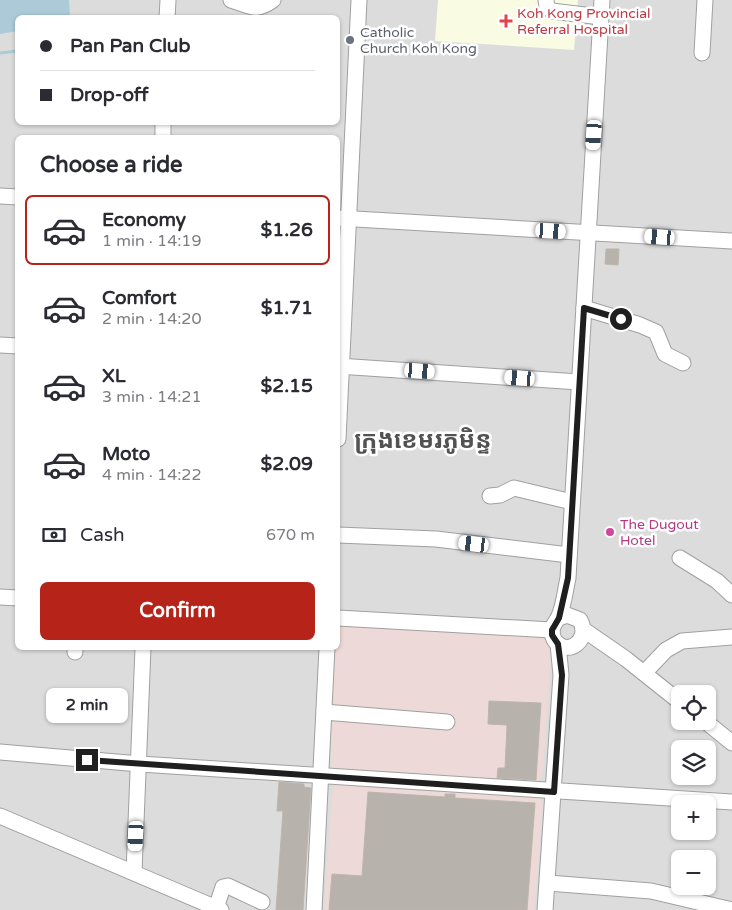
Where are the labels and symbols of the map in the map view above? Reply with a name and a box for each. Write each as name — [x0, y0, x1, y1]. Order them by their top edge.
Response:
place label: Koh Kong Provincial Referral Hospital — [517, 5, 651, 38]
marker: Koh Kong Provincial Referral Hospital — [499, 14, 513, 28]
place label: Catholic Church Koh Kong — [360, 24, 477, 57]
marker: Catholic Church Koh Kong — [344, 34, 356, 46]
car — [585, 120, 602, 150]
car — [535, 223, 566, 239]
car — [644, 228, 675, 246]
route start — [610, 308, 632, 330]
car — [404, 362, 435, 380]
car — [504, 369, 535, 387]
district label: ក្រុងខេមរភូមិន្ទ — [355, 426, 491, 455]
place label: The Dugout Hotel — [620, 516, 699, 549]
marker: The Dugout Hotel — [604, 526, 616, 538]
car — [458, 535, 489, 553]
callout: 2 min — [46, 688, 128, 722]
route end — [76, 749, 98, 771]
car — [127, 821, 144, 851]

